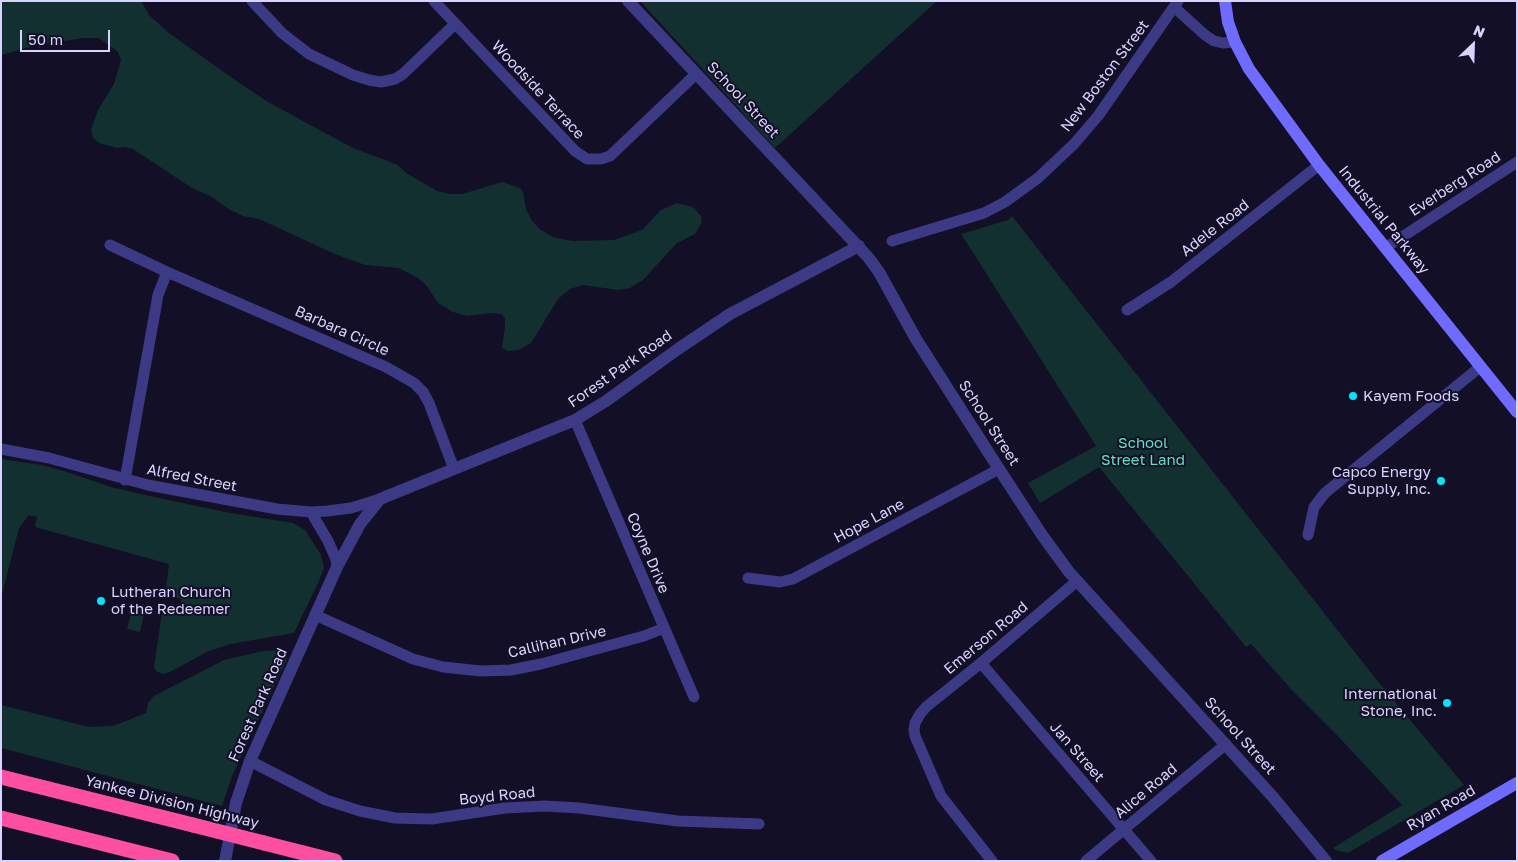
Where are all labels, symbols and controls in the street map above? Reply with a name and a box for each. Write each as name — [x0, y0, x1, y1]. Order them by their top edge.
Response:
street label: New Boston Street — [1057, 17, 1153, 135]
scale bar — [22, 20, 112, 52]
north arrow — [1448, 20, 1498, 70]
text: N — [1471, 21, 1488, 41]
text: 50 m — [28, 30, 63, 48]
street label: Woodside Terrace — [488, 37, 588, 143]
street label: School Street — [703, 58, 783, 142]
street label: Everberg Road — [1406, 148, 1504, 220]
street label: Industrial Parkway — [1335, 162, 1433, 278]
street label: Adele Road — [1177, 196, 1253, 260]
street label: Barbara Circle — [292, 302, 392, 360]
street label: Forest Park Road — [565, 326, 675, 412]
street label: School Street — [955, 377, 1023, 469]
place label: Kayem Foods — [1363, 387, 1459, 405]
marker: Kayem Foods — [1347, 390, 1359, 402]
park label: School Street Land — [1101, 434, 1185, 469]
street label: Alfred Street — [145, 460, 239, 496]
place label: Capco Energy Supply, Inc. — [1332, 463, 1431, 498]
marker: Capco Energy Supply, Inc. — [1435, 475, 1447, 487]
street label: Hope Lane — [831, 495, 907, 547]
street label: Coyne Drive — [623, 510, 673, 596]
place label: Lutheran Church of the Redeemer — [111, 583, 231, 618]
marker: Lutheran Church of the Redeemer — [95, 595, 107, 607]
street label: Emerson Road — [941, 598, 1031, 678]
street label: Callihan Drive — [506, 622, 608, 662]
street label: Forest Park Road — [225, 645, 291, 765]
place label: International Stone, Inc. — [1344, 685, 1437, 720]
street label: School Street — [1201, 694, 1279, 778]
marker: International Stone, Inc. — [1441, 697, 1453, 709]
street label: Jan Street — [1046, 718, 1108, 786]
street label: Alice Road — [1111, 760, 1181, 822]
street label: Yankee Division Highway — [83, 772, 261, 832]
street label: Ryan Road — [1403, 781, 1479, 835]
street label: Boyd Road — [458, 783, 536, 809]

